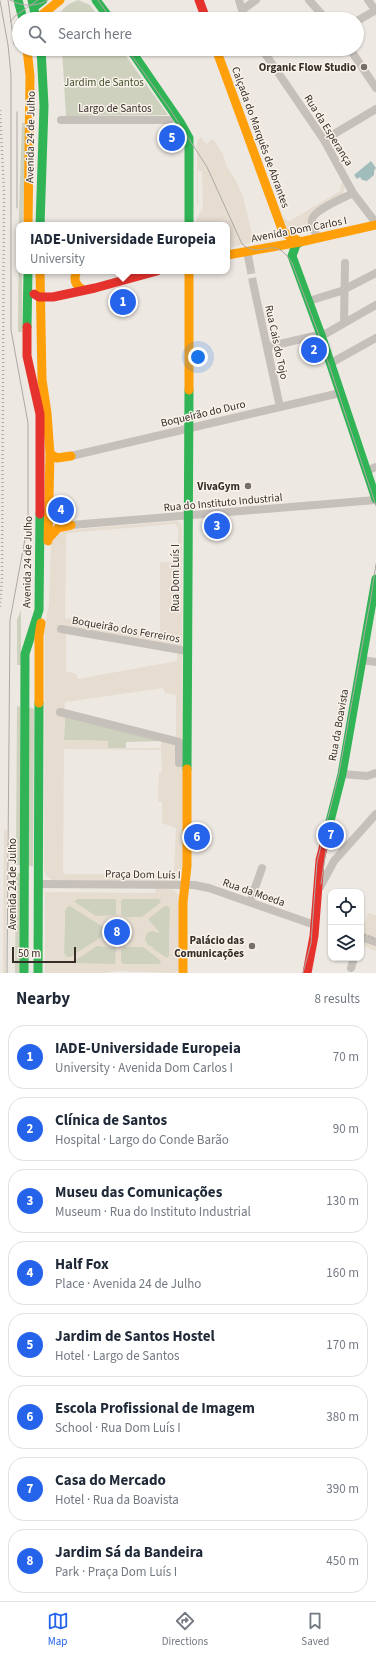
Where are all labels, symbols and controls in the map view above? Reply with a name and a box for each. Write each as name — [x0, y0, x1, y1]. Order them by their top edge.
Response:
search box — [12, 12, 364, 56]
icon: search — [26, 23, 48, 45]
text: Search here — [58, 24, 132, 45]
place label: Organic Flow Studio — [259, 60, 356, 75]
marker: Organic Flow Studio — [359, 62, 369, 72]
street label: Calçada do Marquês de Abrantes — [228, 64, 293, 210]
park label: Jardim de Santos — [64, 75, 144, 90]
street label: Avenida 24 de Julho — [22, 91, 39, 183]
street label: Rua da Esperança — [301, 92, 356, 169]
street label: Largo de Santos — [78, 101, 152, 116]
pin: 5 — [159, 123, 185, 153]
street label: Avenida Dom Carlos I — [250, 213, 348, 246]
popup — [16, 222, 230, 274]
text: IADE-Universidade Europeia — [30, 229, 216, 250]
text: University — [30, 250, 85, 268]
pin: 1 — [110, 287, 136, 317]
street label: Rua Cais do Tojo — [261, 304, 292, 381]
pin: 2 — [301, 335, 327, 365]
your location — [188, 347, 208, 367]
street label: Boqueirão do Duro — [159, 396, 247, 431]
place label: VivaGym — [196, 479, 240, 494]
marker: VivaGym — [243, 481, 253, 491]
street label: Rua do Instituto Industrial — [163, 490, 283, 515]
pin: 4 — [48, 495, 74, 525]
pin: 3 — [204, 511, 230, 541]
street label: Avenida 24 de Julho — [19, 516, 36, 608]
street label: Rua Dom Luís I — [168, 544, 183, 612]
street label: Boqueirão dos Ferreiros — [71, 613, 182, 646]
street label: Rua da Boavista — [325, 688, 352, 762]
pin: 7 — [318, 820, 344, 850]
pin: 6 — [184, 822, 210, 852]
street label: Avenida 24 de Julho — [5, 838, 20, 930]
street label: Praça Dom Luís I — [105, 866, 181, 883]
street label: Rua da Moeda — [221, 875, 287, 910]
map controls — [328, 889, 364, 961]
button: locate — [328, 889, 364, 925]
pin: 8 — [104, 917, 130, 947]
button: layers — [328, 925, 364, 961]
place label: Palácio das Comunicações — [174, 933, 244, 961]
marker: Palácio das Comunicações — [247, 941, 257, 951]
scale bar — [12, 945, 76, 964]
text: 50 m — [18, 946, 40, 961]
text: Nearby — [16, 987, 70, 1011]
text: 8 results — [315, 990, 360, 1008]
text: IADE-Universidade Europeia — [55, 1038, 241, 1059]
text: 1 — [27, 1048, 33, 1066]
text: 70 m — [333, 1048, 359, 1066]
text: University · Avenida Dom Carlos I — [55, 1059, 233, 1077]
text: Clínica de Santos — [55, 1110, 167, 1131]
text: 2 — [27, 1120, 33, 1138]
text: 90 m — [333, 1120, 359, 1138]
text: Hospital · Largo do Conde Barão — [55, 1131, 229, 1149]
text: Museu das Comunicações — [55, 1182, 222, 1203]
text: 3 — [27, 1192, 33, 1210]
text: 130 m — [326, 1192, 359, 1210]
text: Museum · Rua do Instituto Industrial — [55, 1203, 251, 1221]
text: Half Fox — [55, 1254, 109, 1275]
text: 4 — [27, 1264, 33, 1282]
text: 160 m — [326, 1264, 359, 1282]
text: Place · Avenida 24 de Julho — [55, 1275, 201, 1293]
text: Jardim de Santos Hostel — [55, 1326, 215, 1347]
text: 5 — [27, 1336, 33, 1354]
text: 170 m — [326, 1336, 359, 1354]
text: Hotel · Largo de Santos — [55, 1347, 180, 1365]
text: Escola Profissional de Imagem — [55, 1398, 255, 1419]
text: 6 — [27, 1408, 33, 1426]
text: 380 m — [326, 1408, 359, 1426]
text: School · Rua Dom Luís I — [55, 1419, 181, 1437]
text: Casa do Mercado — [55, 1470, 166, 1491]
text: 7 — [27, 1480, 33, 1498]
text: 390 m — [326, 1480, 359, 1498]
text: Hotel · Rua da Boavista — [55, 1491, 179, 1509]
text: Jardim Sá da Bandeira — [55, 1542, 203, 1563]
text: 8 — [27, 1552, 33, 1570]
text: 450 m — [326, 1552, 359, 1570]
text: Park · Praça Dom Luís I — [55, 1563, 177, 1581]
tab: Map — [47, 1610, 69, 1649]
tab: Directions — [162, 1610, 208, 1649]
tab: Saved — [301, 1610, 329, 1649]

